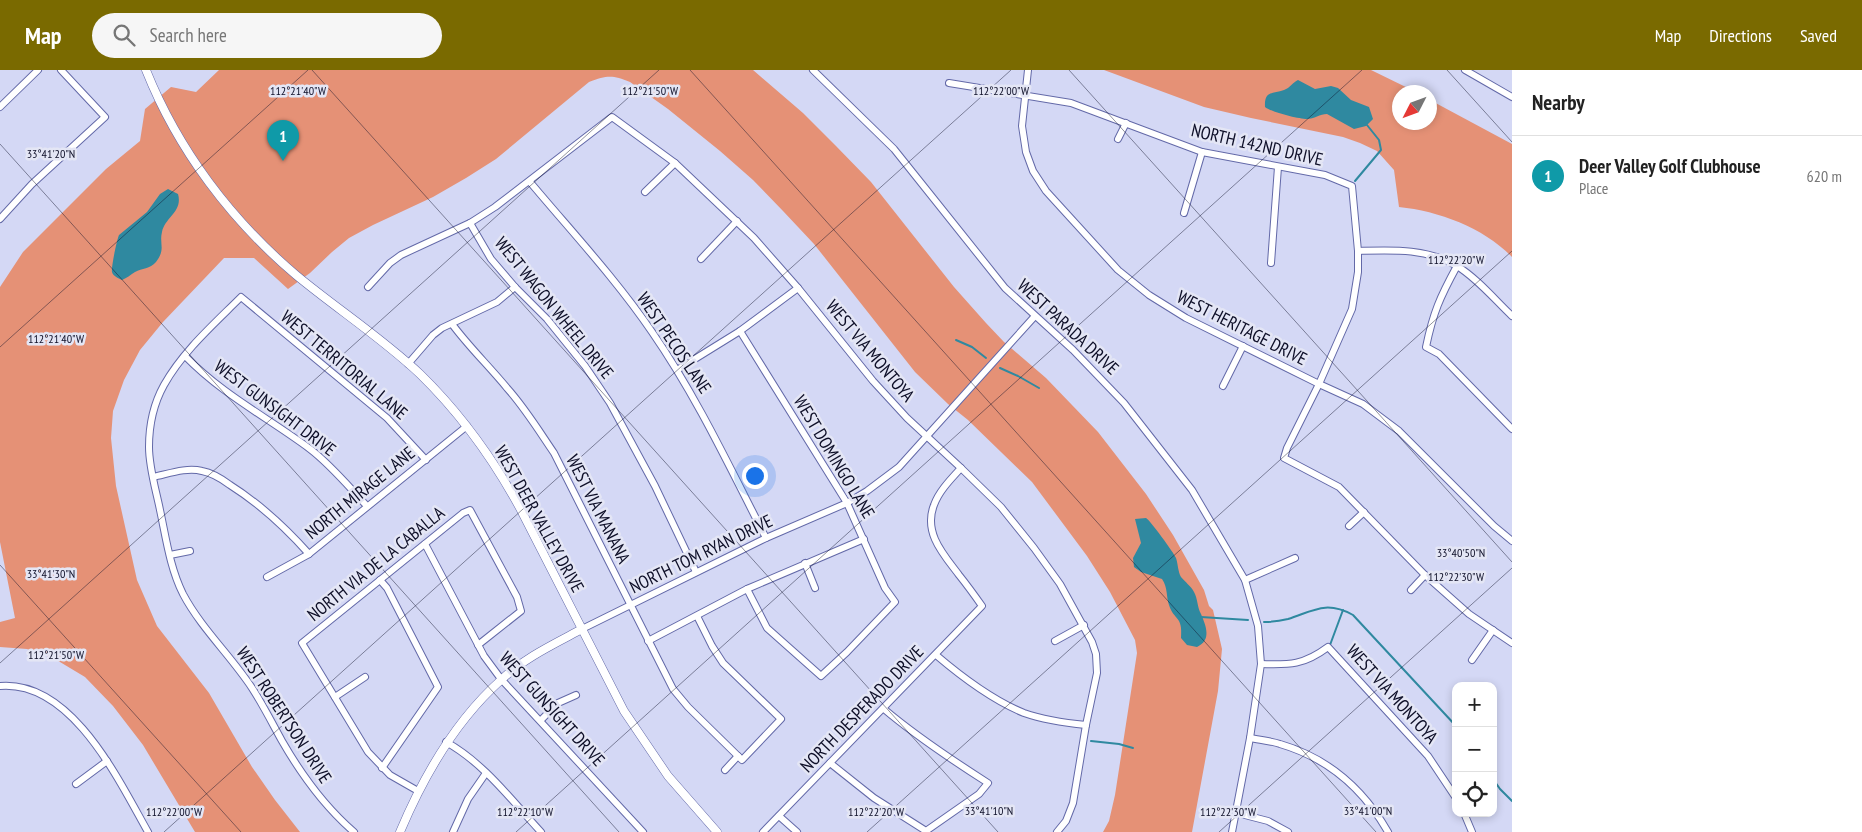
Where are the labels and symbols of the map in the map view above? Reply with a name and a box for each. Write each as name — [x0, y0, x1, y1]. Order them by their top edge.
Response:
text: 112°21'40"W — [270, 83, 326, 98]
text: 112°21'50"W — [622, 83, 678, 98]
text: 112°22'00"W — [973, 83, 1029, 98]
north arrow — [1392, 85, 1437, 130]
street label: NORTH 142ND DRIVE — [1189, 118, 1325, 171]
pin: 1 — [267, 120, 299, 161]
text: 33°41'20"N — [27, 146, 75, 161]
street label: WEST WAGON WHEEL DRIVE — [490, 232, 619, 383]
text: 112°22'20"W — [1428, 252, 1484, 267]
street label: WEST PARADA DRIVE — [1013, 274, 1124, 380]
street label: WEST HERITAGE DRIVE — [1173, 285, 1311, 370]
street label: WEST PECOS LANE — [632, 288, 717, 398]
street label: WEST VIA MONTOYA — [821, 295, 920, 407]
street label: WEST TERRITORIAL LANE — [276, 305, 412, 424]
text: 112°21'40"W — [28, 331, 84, 346]
street label: WEST GUNSIGHT DRIVE — [210, 354, 341, 461]
street label: WEST DOMINGO LANE — [789, 391, 880, 522]
street label: NORTH MIRAGE LANE — [300, 441, 419, 544]
street label: WEST DEER VALLEY DRIVE — [489, 441, 589, 596]
street label: WEST VIA MANANA — [561, 451, 636, 567]
your location — [742, 463, 768, 489]
street label: NORTH VIA DE LA CABALLA — [302, 501, 449, 626]
street label: NORTH TOM RYAN DRIVE — [626, 509, 776, 598]
text: 33°40'50"N — [1437, 545, 1485, 560]
text: 33°41'30"N — [27, 566, 75, 581]
text: 112°22'30"W — [1428, 569, 1484, 584]
street label: WEST VIA MONTOYA — [1342, 639, 1443, 749]
street label: NORTH DESPERADO DRIVE — [795, 640, 928, 777]
street label: WEST ROBERTSON DRIVE — [232, 642, 337, 787]
street label: WEST GUNSIGHT DRIVE — [495, 646, 610, 771]
text: 112°21'50"W — [28, 647, 84, 662]
text: 33°41'10"N — [965, 803, 1013, 818]
text: 33°41'00"N — [1344, 803, 1392, 818]
text: 112°22'00"W — [146, 804, 202, 819]
text: 112°22'10"W — [497, 804, 553, 819]
text: 112°22'20"W — [848, 804, 904, 819]
text: 112°22'30"W — [1200, 804, 1256, 819]

